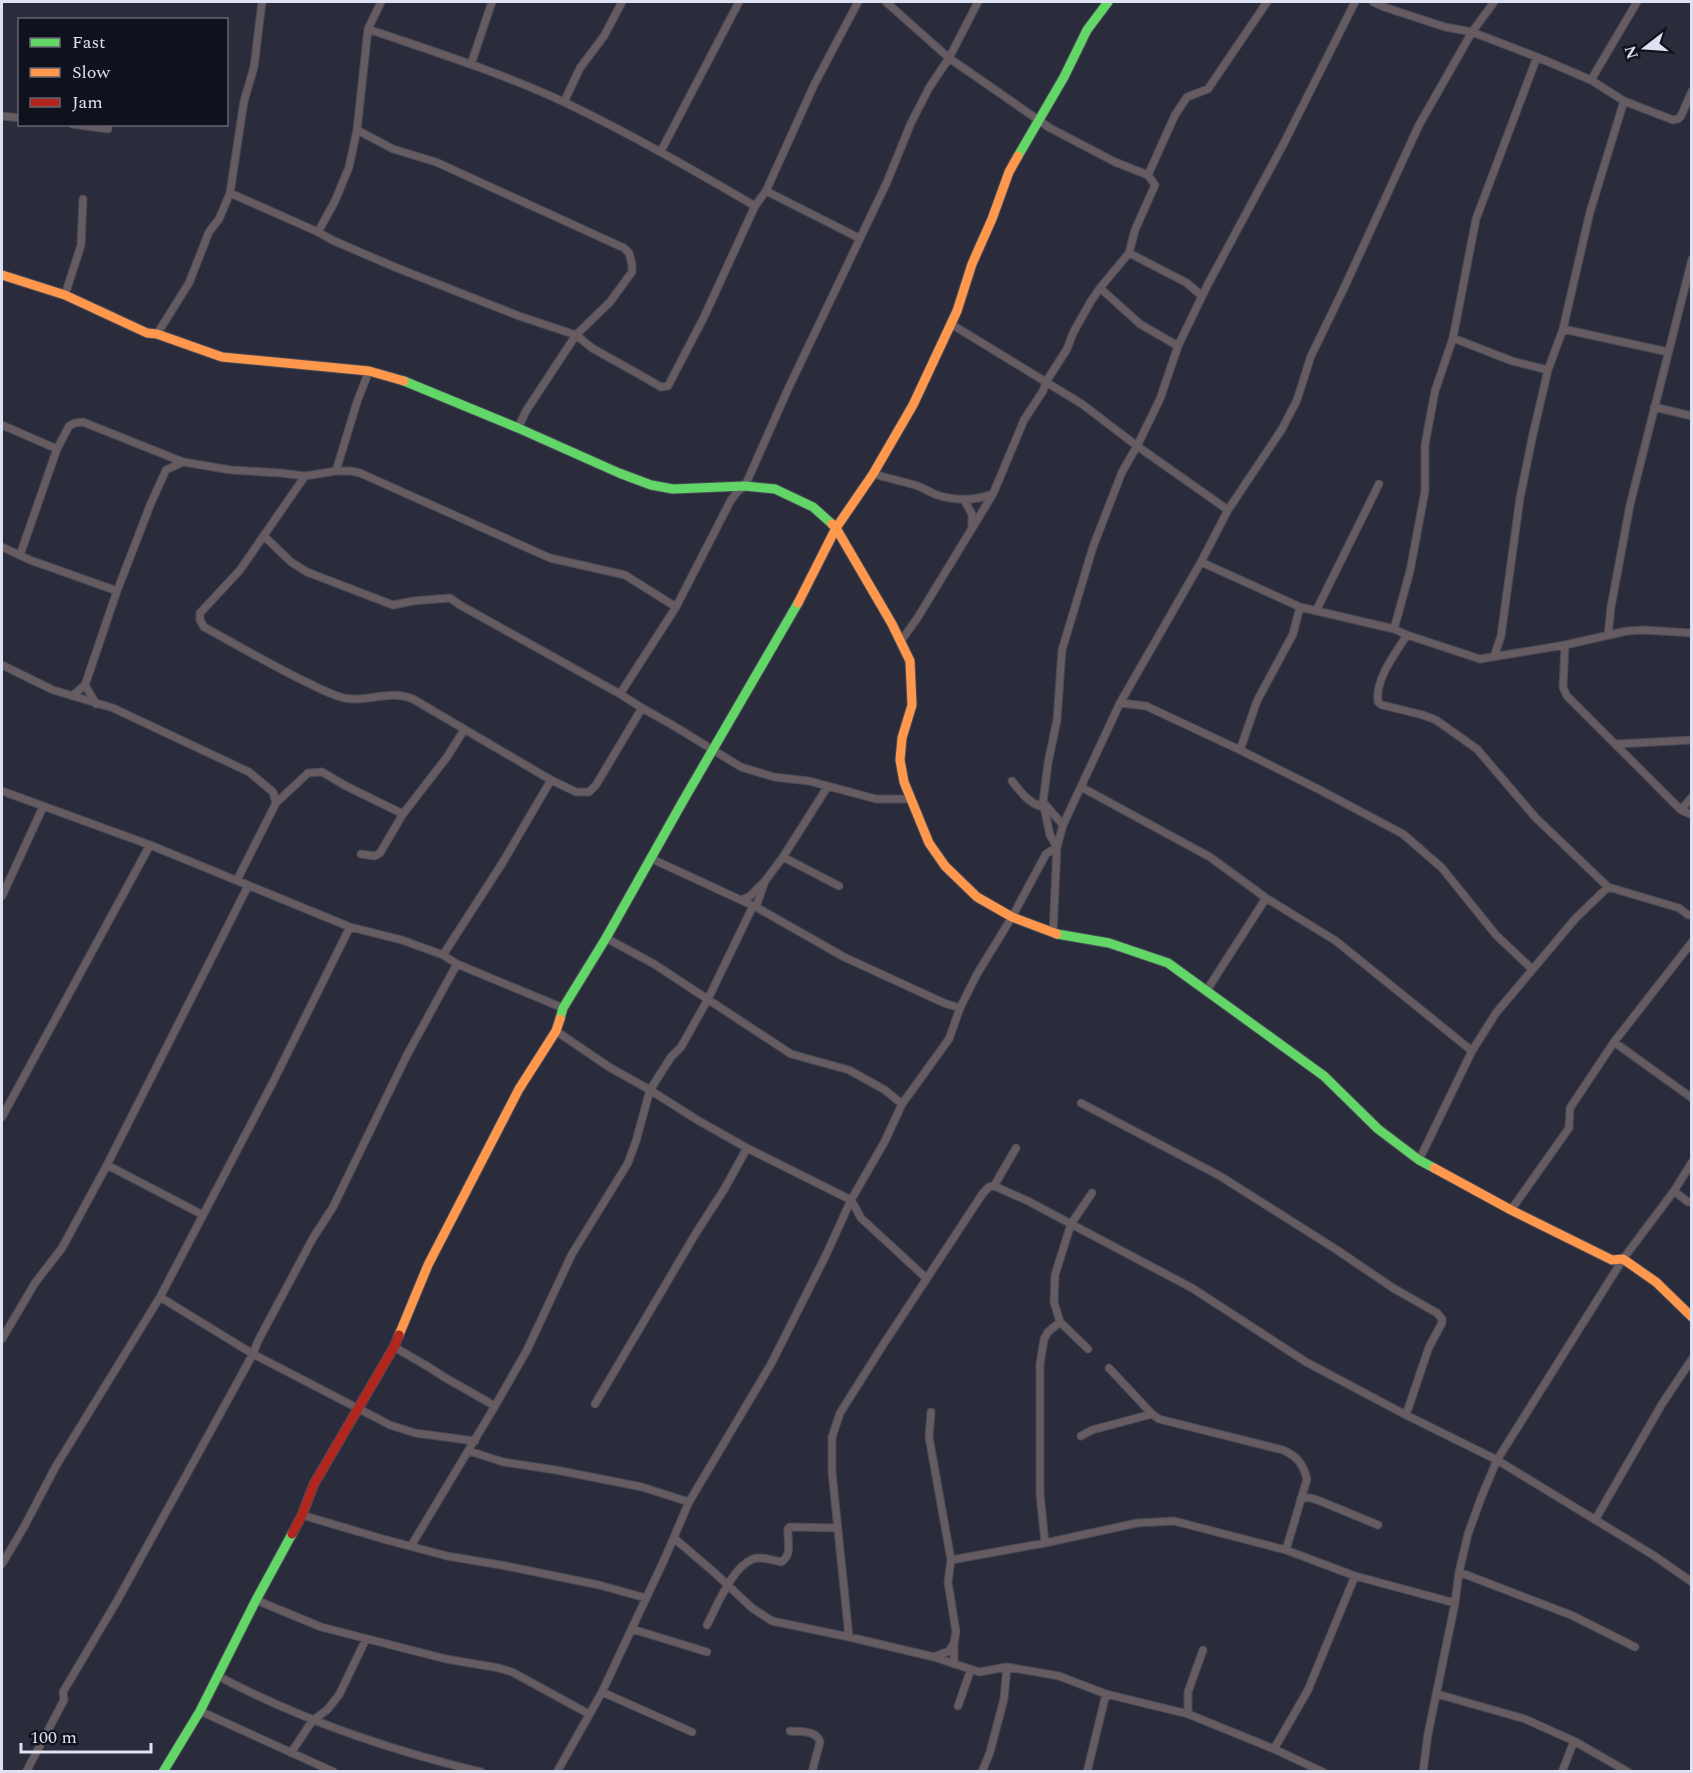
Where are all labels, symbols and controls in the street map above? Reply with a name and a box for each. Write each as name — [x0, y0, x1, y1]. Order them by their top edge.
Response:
legend — [18, 18, 228, 126]
north arrow — [1615, 18, 1675, 78]
text: Fast — [72, 29, 105, 56]
text: N — [1618, 42, 1645, 62]
text: Slow — [72, 59, 111, 86]
text: Jam — [72, 89, 103, 116]
scale bar — [21, 1716, 152, 1754]
text: 100 m — [30, 1724, 77, 1751]

